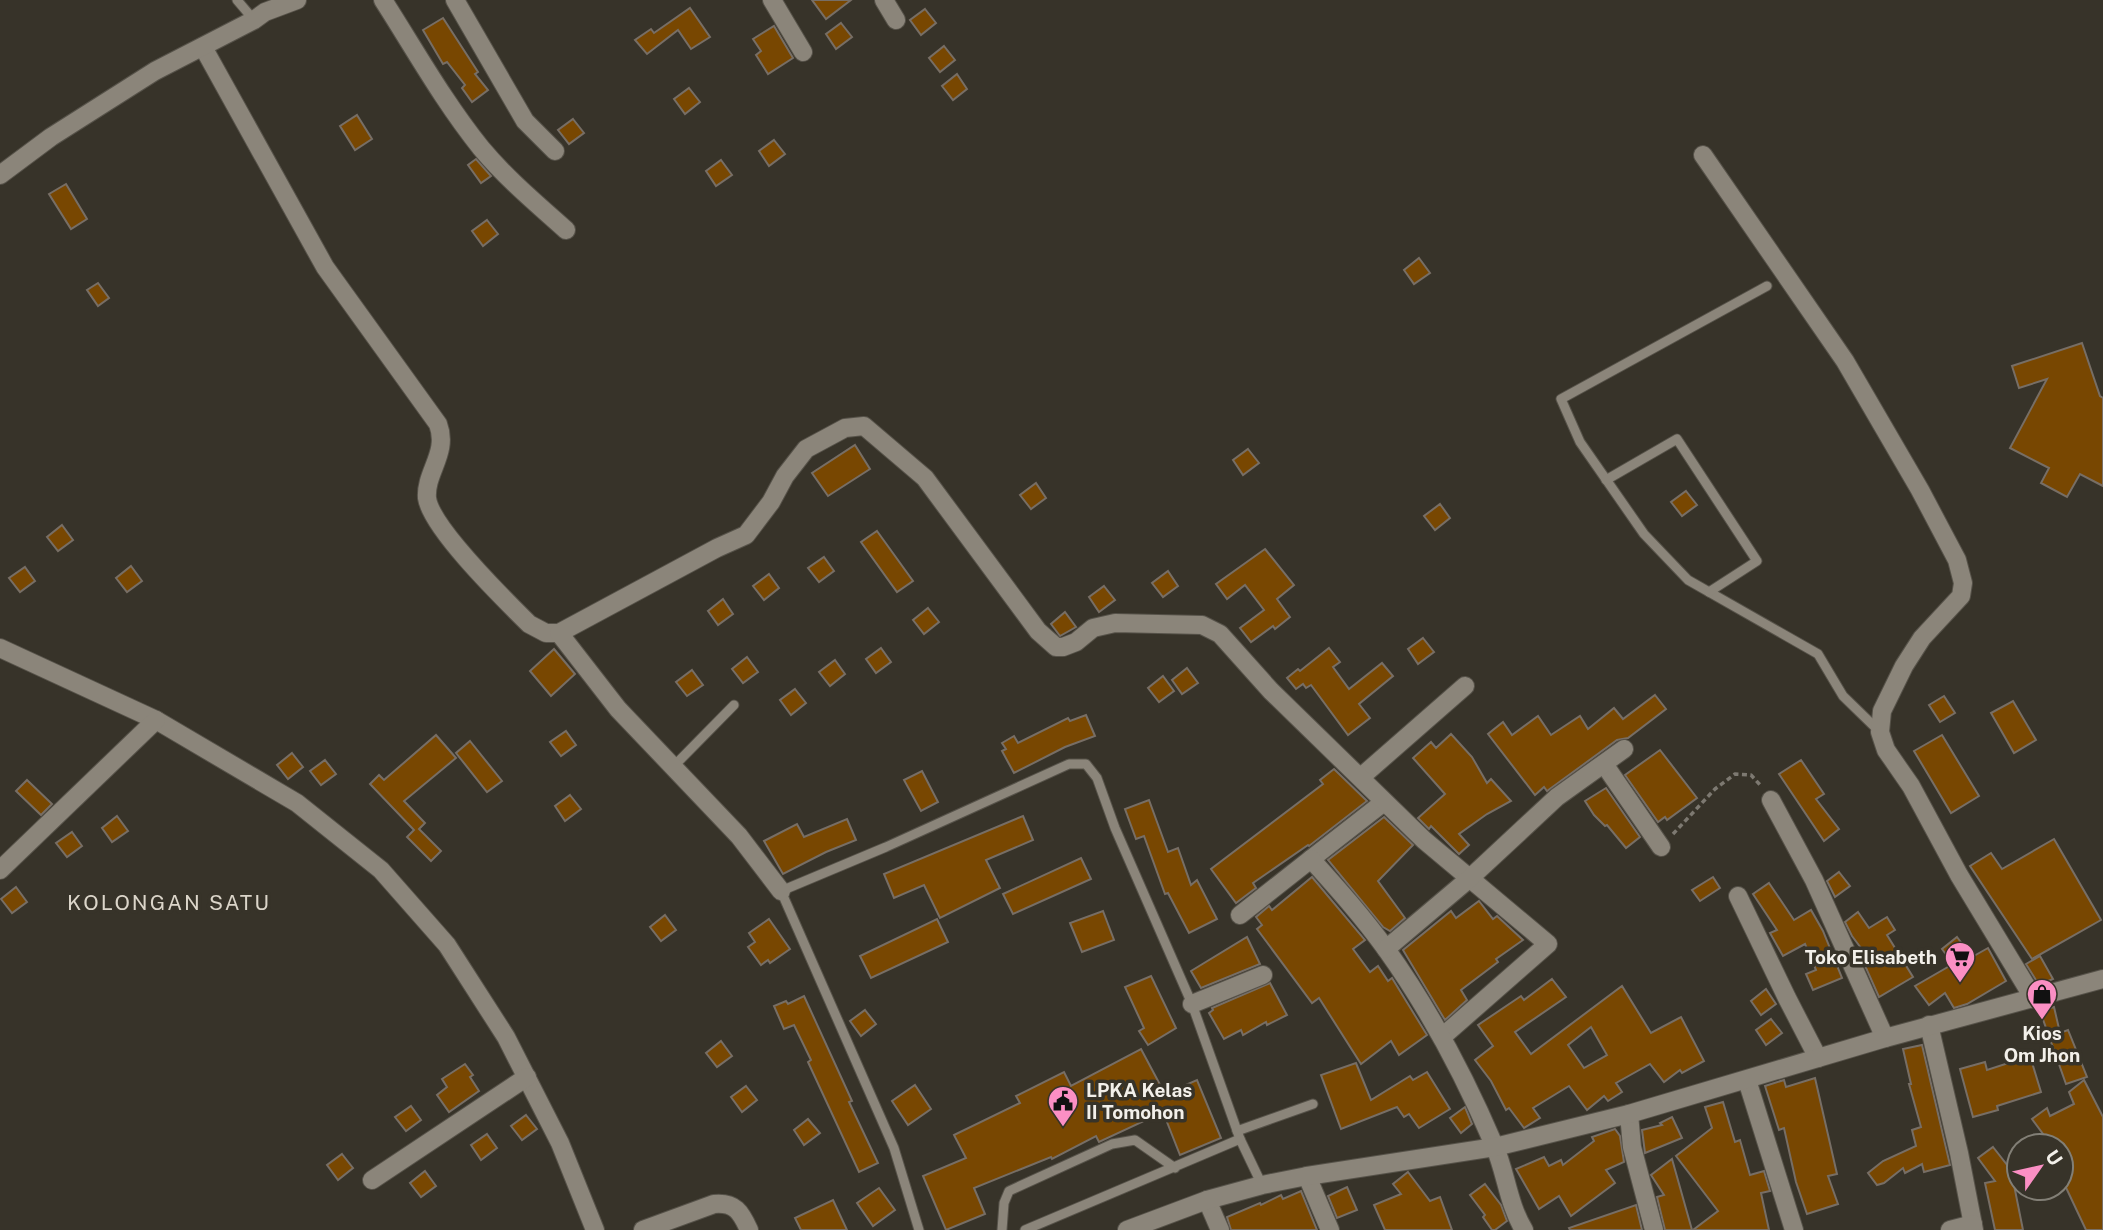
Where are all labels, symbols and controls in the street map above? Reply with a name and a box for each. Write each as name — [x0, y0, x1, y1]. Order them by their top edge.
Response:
district label: KOLONGAN SATU — [67, 890, 271, 915]
supermarket icon: Toko Elisabeth — [1943, 940, 1977, 984]
place label: Toko Elisabeth — [1805, 946, 1937, 968]
shop icon: Kios Om Jhon — [2025, 977, 2059, 1021]
place label: Kios Om Jhon — [2004, 1022, 2080, 1066]
place label: LPKA Kelas II Tomohon — [1086, 1079, 1192, 1123]
public building icon: LPKA Kelas II Tomohon — [1046, 1084, 1080, 1128]
north arrow — [2005, 1132, 2075, 1202]
text: U — [2041, 1146, 2067, 1169]

